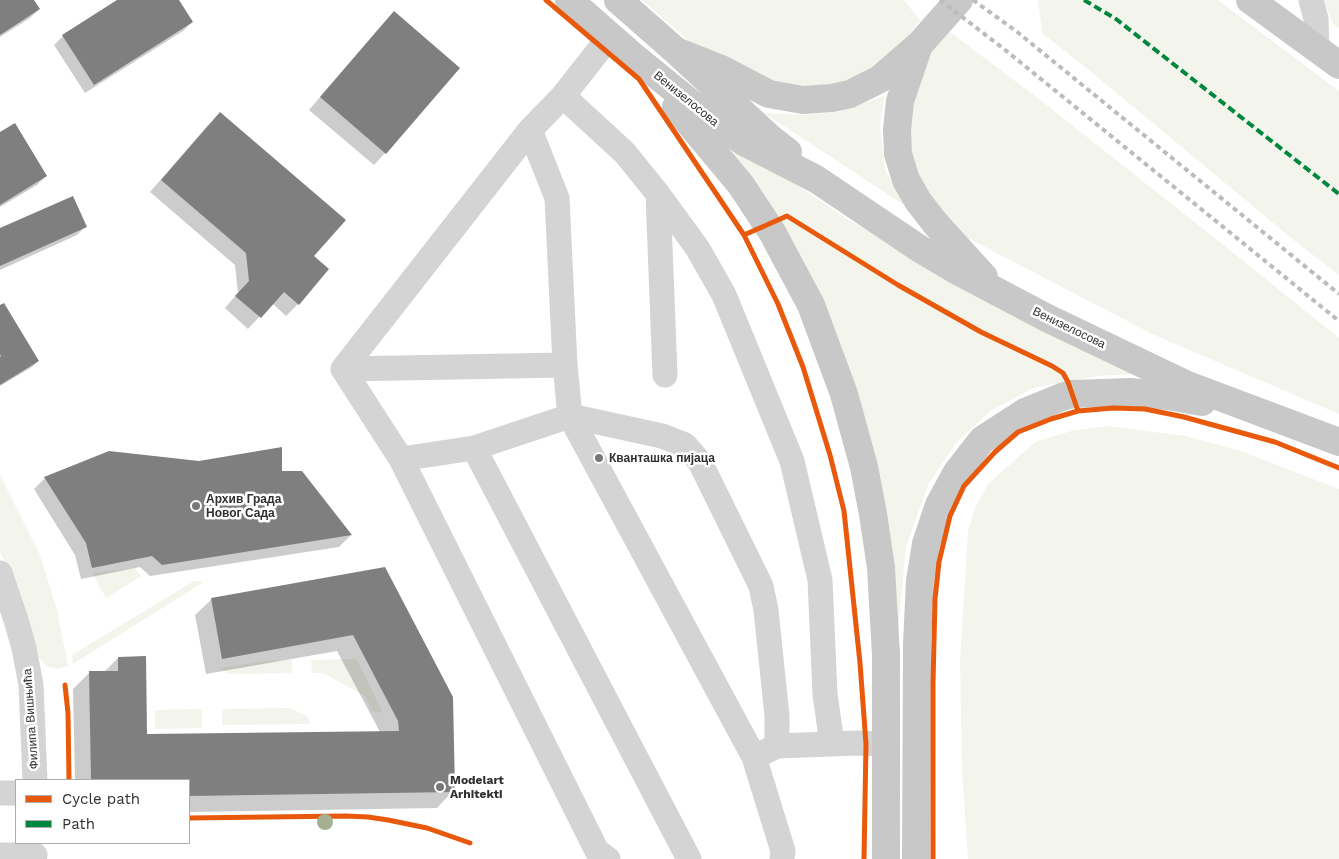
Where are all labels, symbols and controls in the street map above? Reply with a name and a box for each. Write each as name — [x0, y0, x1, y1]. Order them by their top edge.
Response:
street label: Венизелосова — [651, 68, 721, 130]
street label: Венизелосова — [1030, 304, 1108, 352]
place label: Кванташка пијаца — [609, 451, 715, 465]
marker: Кванташка пијаца — [593, 452, 605, 464]
place label: Архив Града Новог Сада — [206, 492, 281, 520]
marker: Архив Града Новог Сада — [190, 500, 202, 512]
street label: Филипа Вишњића — [20, 668, 42, 770]
place label: Modelart Arhitekti — [450, 773, 504, 801]
legend — [15, 779, 190, 844]
marker: Modelart Arhitekti — [434, 781, 446, 793]
text: Cycle path — [62, 790, 140, 808]
text: Path — [62, 815, 95, 833]

